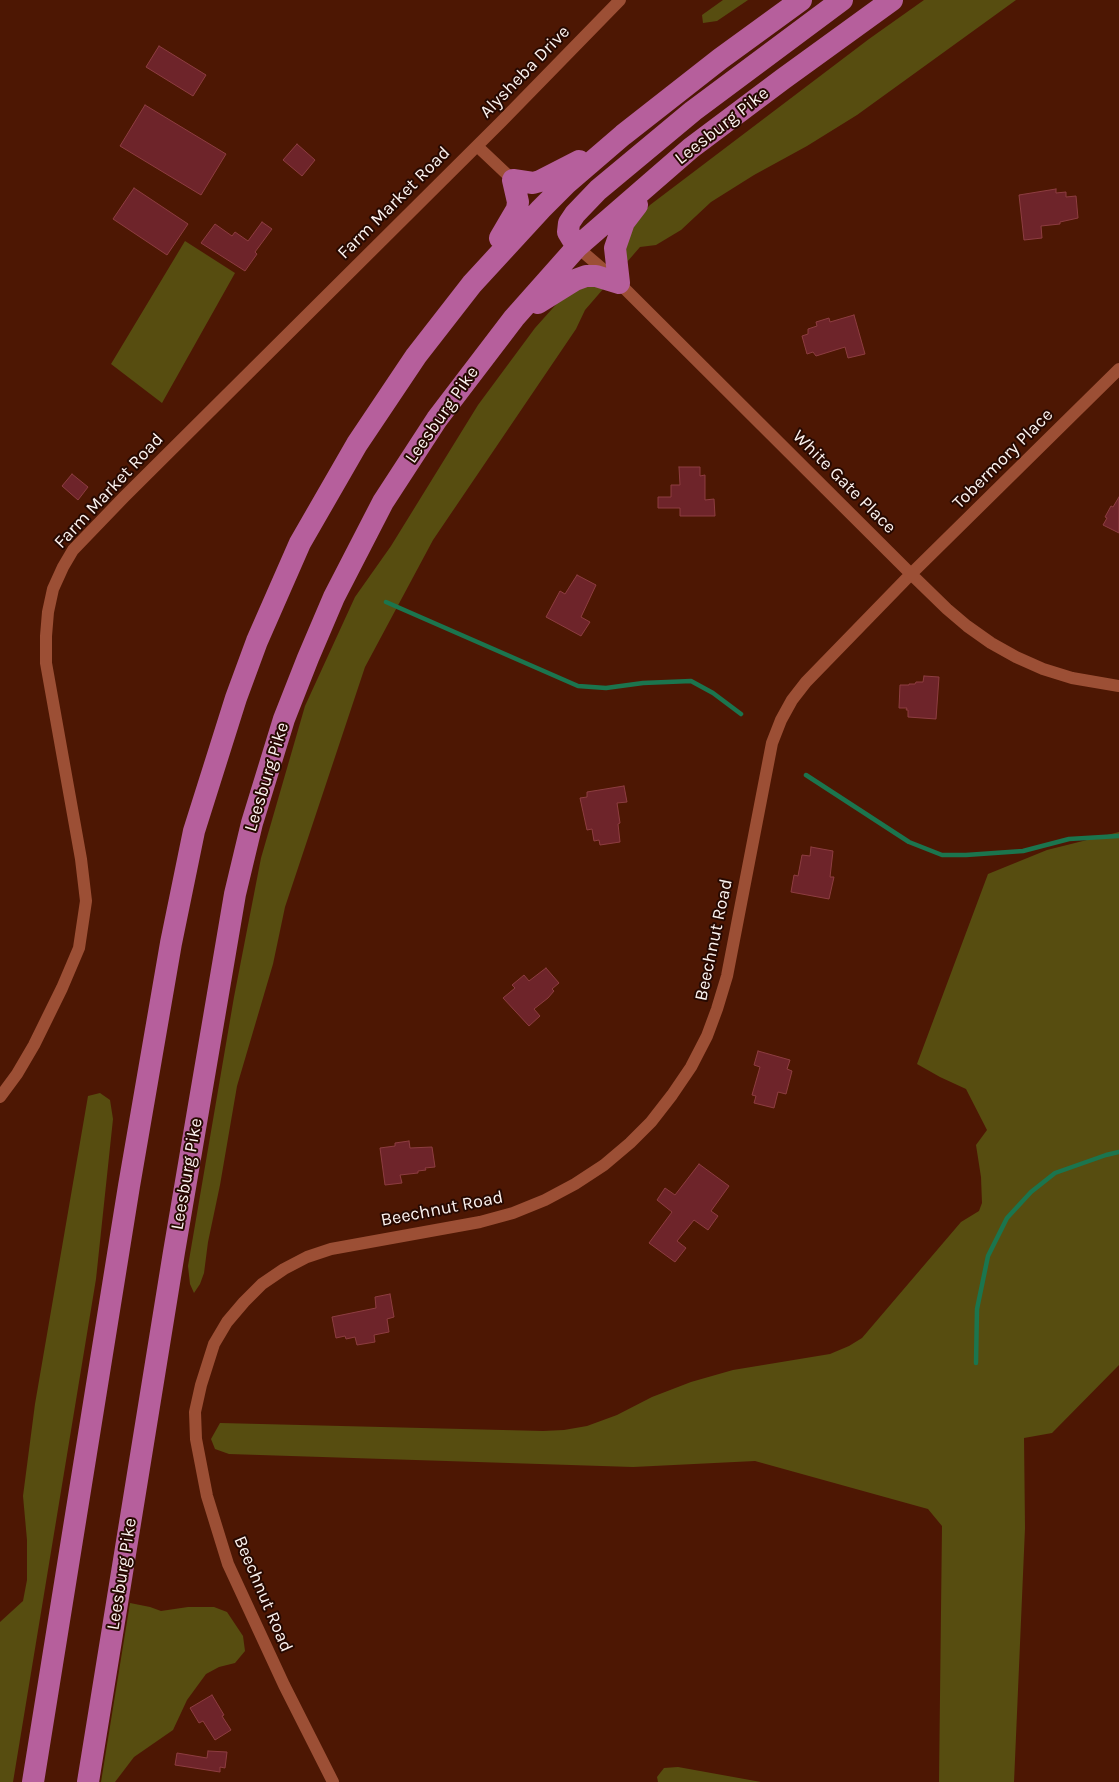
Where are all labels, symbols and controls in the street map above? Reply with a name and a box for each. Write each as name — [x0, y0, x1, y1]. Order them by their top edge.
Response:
street label: Alysheba Drive — [475, 21, 575, 123]
street label: Leesburg Pike — [671, 83, 773, 169]
street label: Farm Market Road — [333, 142, 455, 264]
street label: Leesburg Pike — [401, 362, 483, 468]
street label: Tobermory Place — [948, 404, 1058, 514]
street label: White Gate Place — [788, 426, 900, 538]
street label: Farm Market Road — [50, 429, 168, 553]
street label: Leesburg Pike — [240, 720, 294, 834]
street label: Beechnut Road — [691, 877, 737, 1003]
street label: Leesburg Pike — [167, 1116, 207, 1232]
street label: Beechnut Road — [379, 1187, 505, 1231]
street label: Leesburg Pike — [102, 1516, 142, 1632]
street label: Beechnut Road — [229, 1533, 297, 1655]

